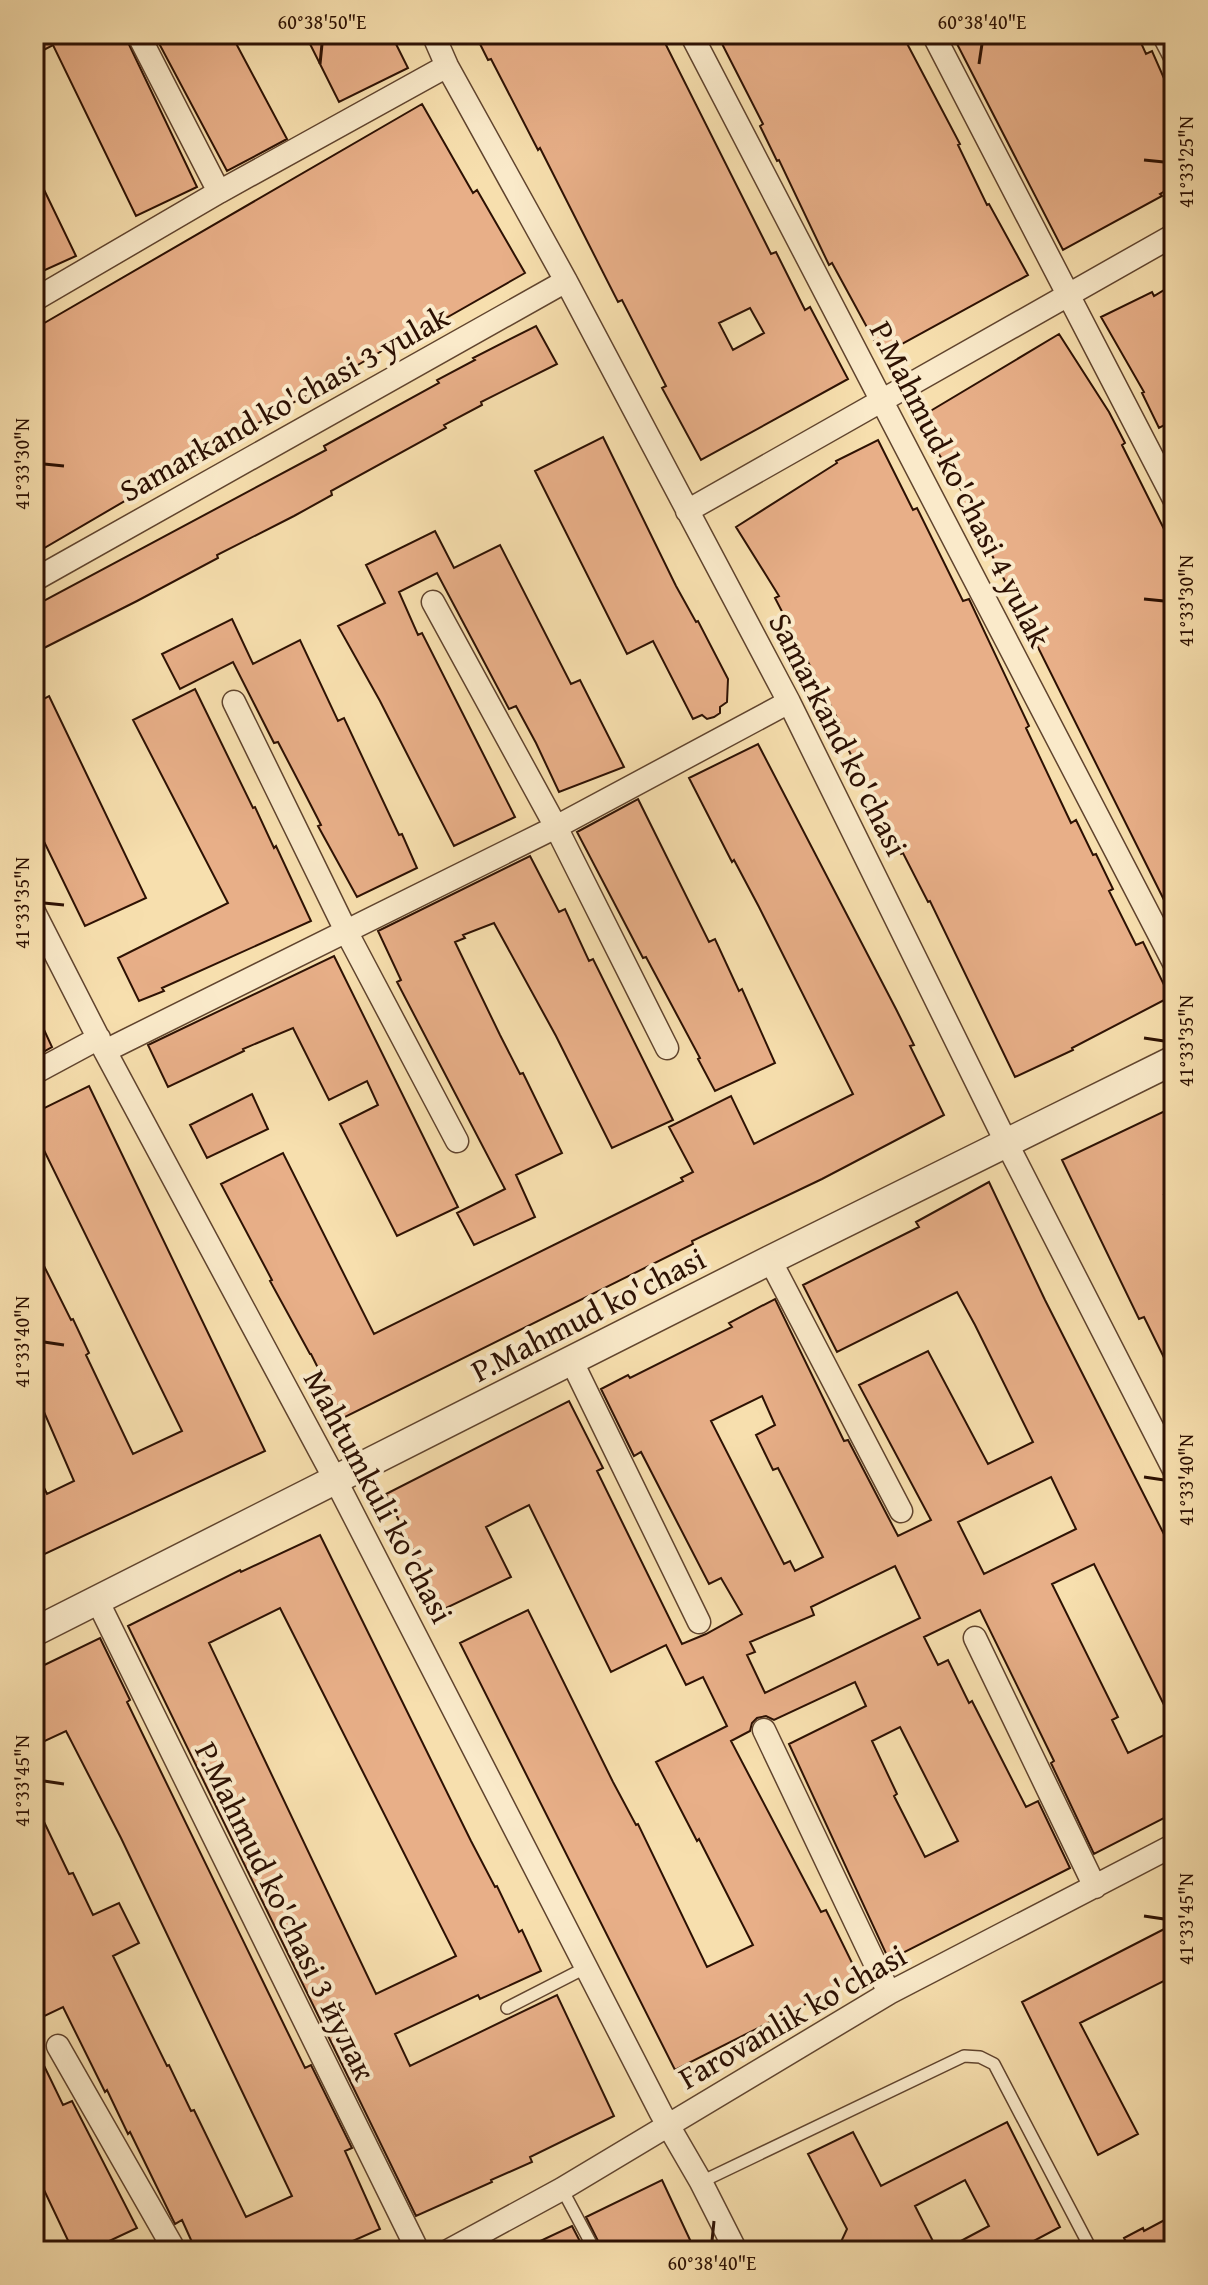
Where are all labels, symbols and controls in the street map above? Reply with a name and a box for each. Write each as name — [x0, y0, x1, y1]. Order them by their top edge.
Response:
text: 60°38'50"E — [278, 7, 366, 36]
text: 60°38'40"E — [938, 7, 1026, 36]
text: 41°33'25"N — [1171, 116, 1200, 208]
street label: Samarkand ko'chasi 3 yulak — [111, 292, 458, 513]
street label: P.Mahmud ko'chasi 4 yulak — [858, 313, 1064, 656]
text: 41°33'30"N — [7, 418, 36, 510]
text: 41°33'30"N — [1171, 555, 1200, 647]
street label: Samarkand ko'chasi — [757, 604, 921, 864]
text: 41°33'35"N — [7, 857, 36, 949]
text: 41°33'35"N — [1171, 995, 1200, 1087]
street label: P.Mahmud ko'chasi — [463, 1235, 713, 1393]
text: 41°33'40"N — [7, 1296, 36, 1388]
street label: Mahtumkuli ko'chasi — [292, 1361, 466, 1631]
text: 41°33'40"N — [1171, 1434, 1200, 1526]
street label: P.Mahmud ko'chasi 3 йулак — [183, 1734, 389, 2089]
text: 41°33'45"N — [7, 1735, 36, 1827]
text: 41°33'45"N — [1171, 1873, 1200, 1965]
street label: Farovanlik ko'chasi — [669, 1932, 915, 2100]
text: 60°38'40"E — [668, 2248, 756, 2277]

